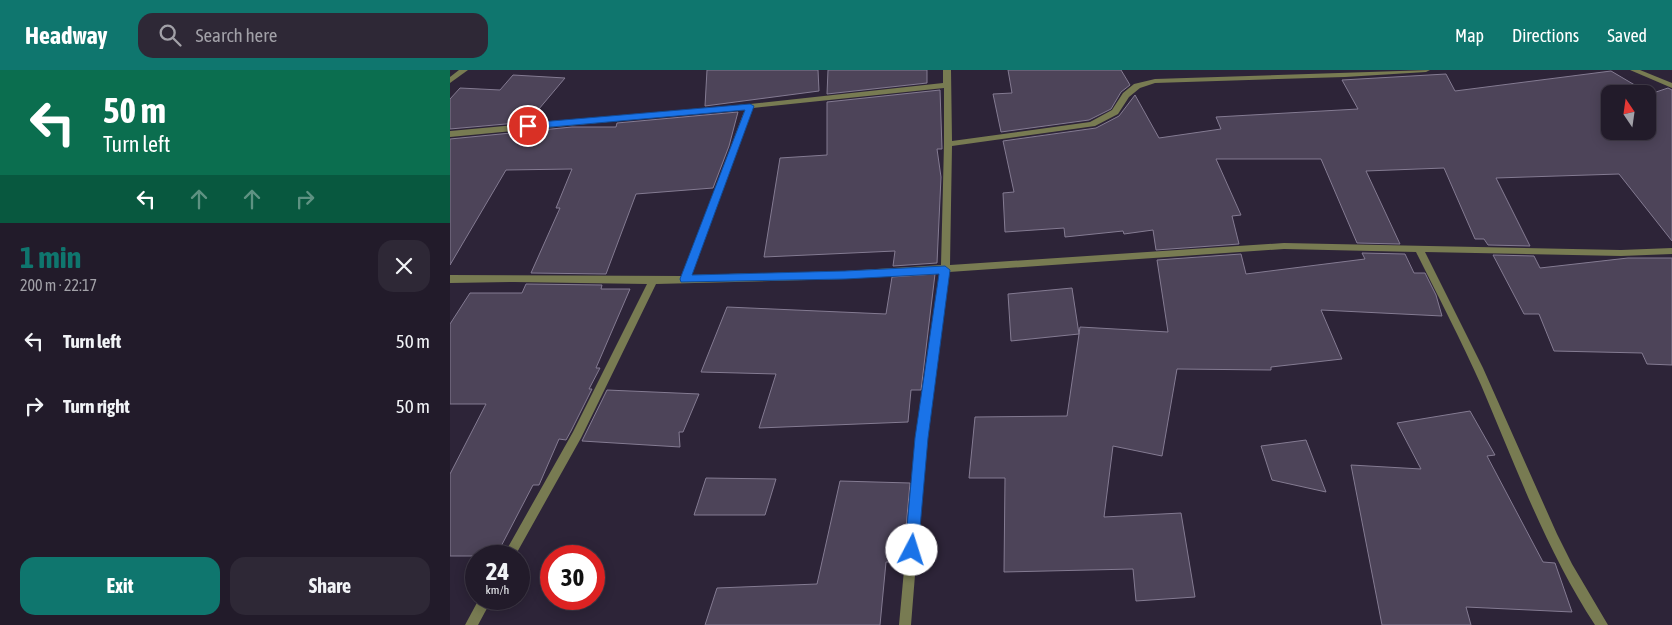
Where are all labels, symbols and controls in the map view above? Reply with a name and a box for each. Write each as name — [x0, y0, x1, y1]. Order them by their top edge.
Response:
search box — [138, 13, 488, 58]
icon: search — [156, 21, 184, 49]
text: Headway — [25, 22, 108, 49]
text: Search here — [196, 24, 277, 46]
text: Map — [1455, 25, 1484, 46]
text: Directions — [1512, 25, 1579, 46]
text: Saved — [1607, 25, 1647, 46]
north arrow — [1601, 85, 1656, 140]
map controls — [1601, 85, 1656, 140]
icon: left — [20, 90, 85, 155]
text: 50 m — [103, 90, 166, 130]
pin — [507, 105, 549, 147]
icon: arrive — [514, 112, 542, 140]
text: Turn left — [103, 131, 170, 157]
icon: left — [132, 185, 160, 213]
icon: ahead — [185, 185, 213, 213]
icon: ahead — [238, 185, 266, 213]
icon: right — [291, 185, 319, 213]
text: 1 min — [20, 240, 81, 274]
button: close — [378, 240, 430, 292]
text: 200 m · 22:17 — [20, 276, 97, 294]
icon: left — [20, 327, 48, 355]
text: Turn left — [63, 330, 121, 352]
text: 50 m — [396, 330, 430, 352]
icon: right — [20, 392, 48, 420]
text: Turn right — [63, 395, 130, 417]
text: 50 m — [396, 395, 430, 417]
position arrow — [885, 523, 937, 575]
speed limit sign: 30 — [540, 545, 605, 610]
button: Exit — [20, 557, 220, 615]
button: Share — [230, 557, 430, 615]
text: 24 — [486, 557, 509, 585]
text: km/h — [486, 583, 509, 597]

